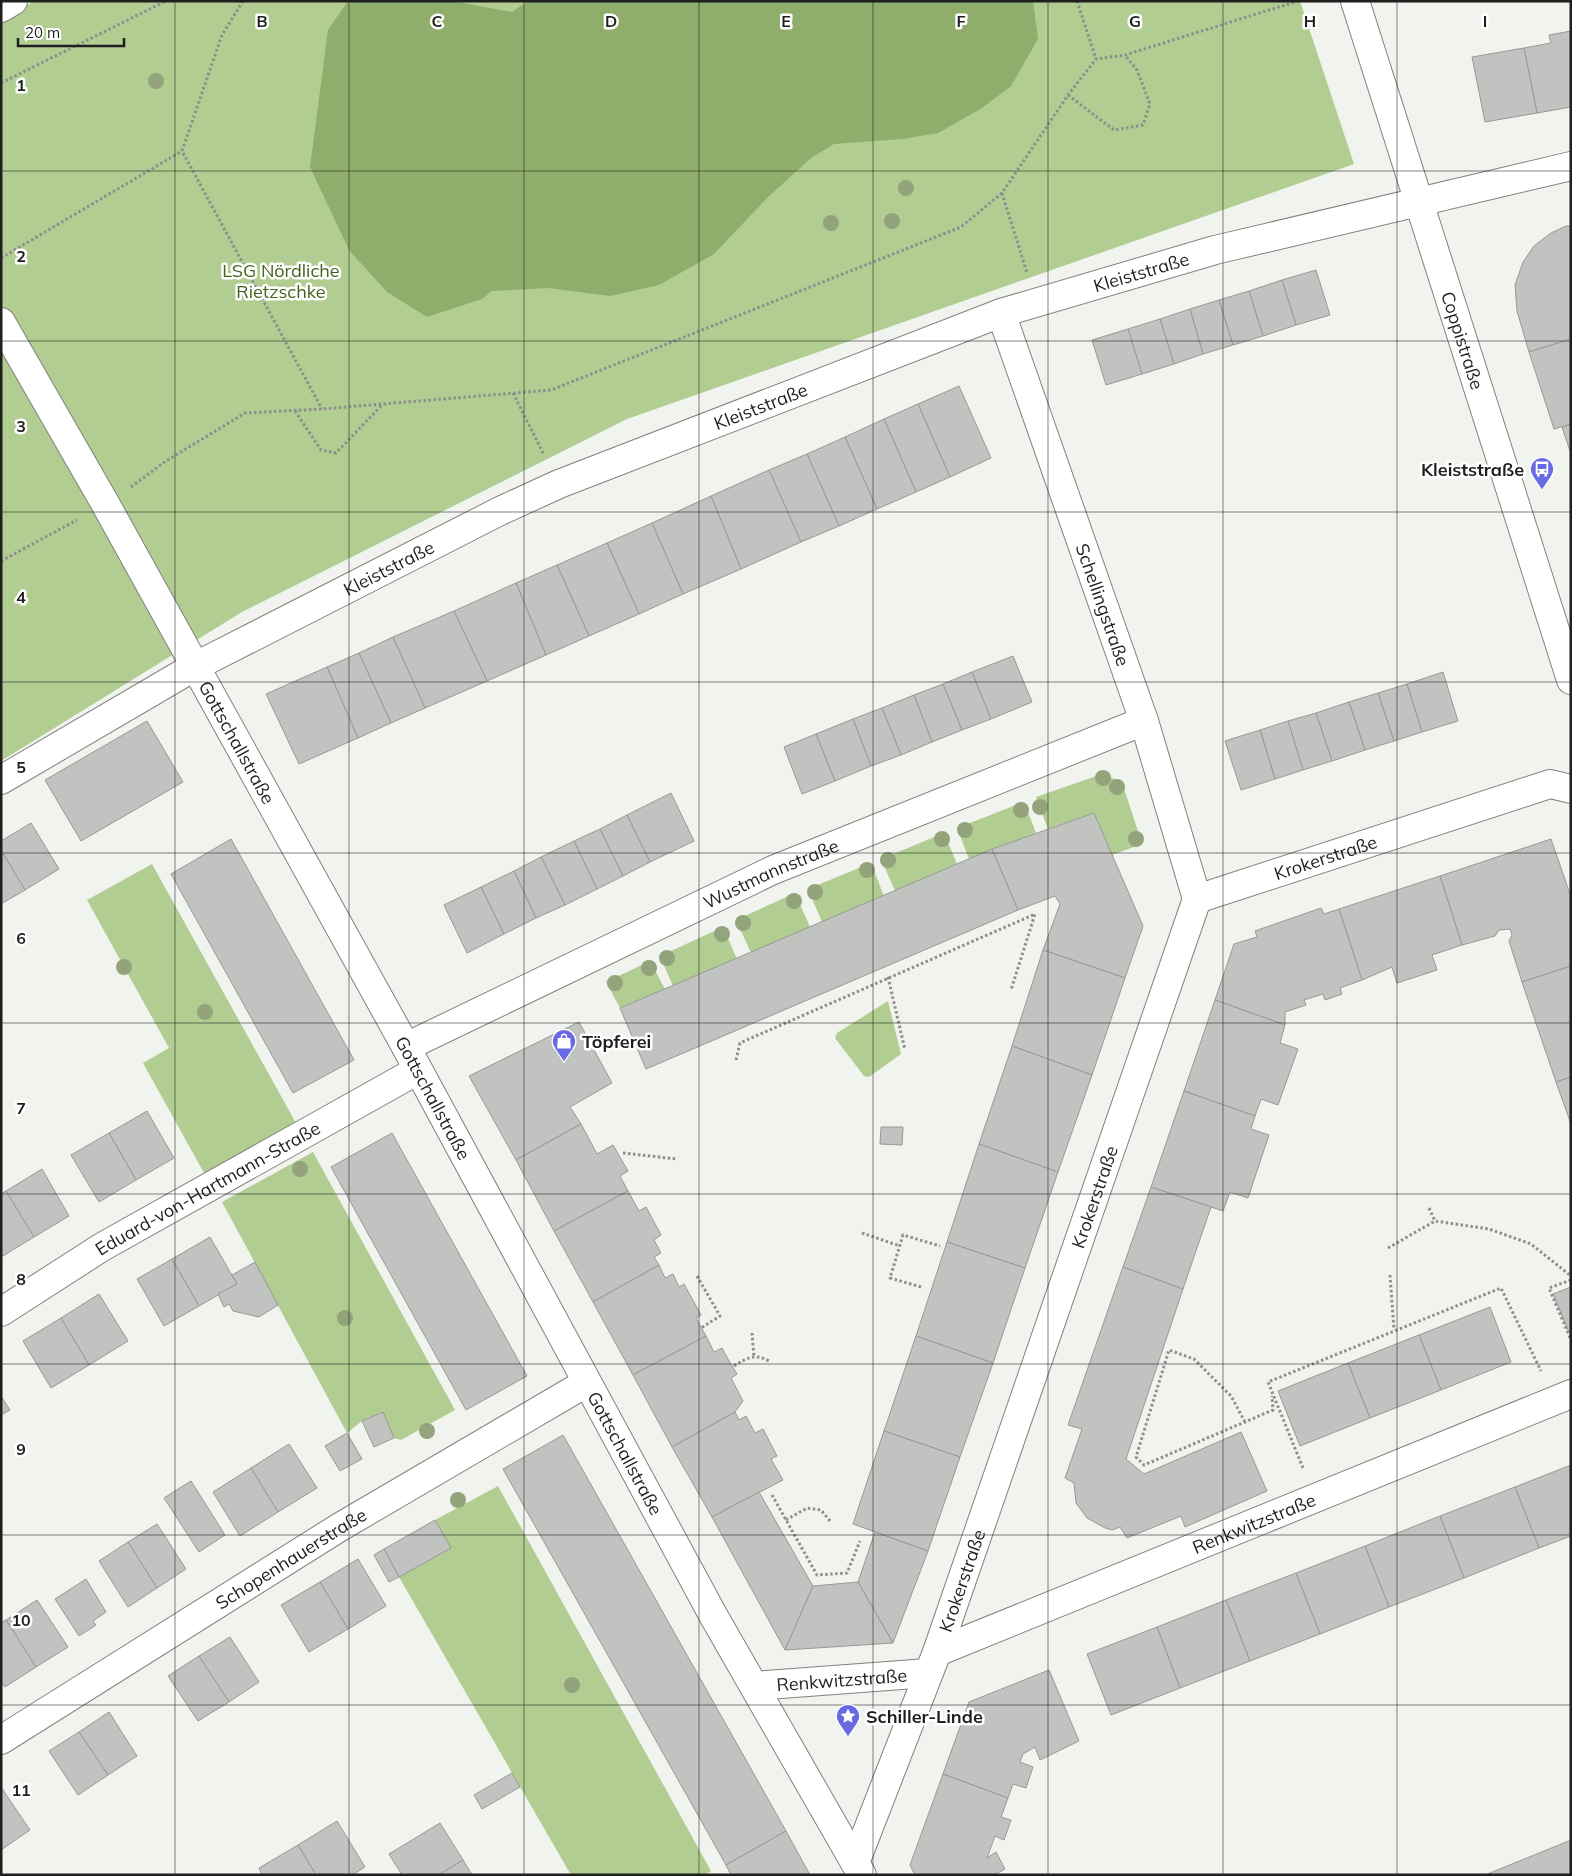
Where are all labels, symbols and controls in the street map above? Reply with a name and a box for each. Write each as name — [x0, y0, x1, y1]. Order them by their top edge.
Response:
text: B — [256, 11, 268, 31]
text: C — [432, 11, 443, 31]
text: D — [605, 11, 617, 31]
text: E — [781, 11, 791, 31]
text: F — [956, 11, 966, 31]
text: G — [1129, 11, 1141, 31]
text: H — [1304, 11, 1316, 31]
text: I — [1483, 11, 1487, 31]
scale bar — [18, 15, 124, 47]
text: 20 m — [25, 23, 60, 42]
text: 1 — [16, 75, 26, 95]
text: 2 — [16, 246, 26, 266]
street label: Kleiststraße — [1091, 247, 1192, 297]
park label: LSG Nördliche Rietzschke — [222, 259, 340, 303]
street label: Coppistraße — [1437, 288, 1489, 392]
street label: Kleiststraße — [710, 378, 811, 435]
text: 3 — [16, 416, 26, 436]
bus stop icon: Kleiststraße — [1529, 456, 1555, 490]
place label: Kleiststraße — [1421, 458, 1524, 481]
street label: Kleiststraße — [339, 535, 438, 600]
street label: Schellingstraße — [1071, 540, 1135, 669]
text: 4 — [16, 587, 26, 607]
street label: Gottschallstraße — [194, 677, 281, 808]
text: 5 — [16, 757, 26, 777]
street label: Krokerstraße — [1271, 830, 1380, 885]
street label: Wustmannstraße — [699, 833, 842, 914]
text: 6 — [16, 928, 26, 948]
shop icon: Töpferei — [551, 1028, 577, 1062]
place label: Töpferei — [582, 1030, 651, 1053]
street label: Gottschallstraße — [391, 1032, 476, 1163]
text: 7 — [16, 1098, 26, 1118]
street label: Eduard-von-Hartmann-Straße — [91, 1116, 324, 1260]
street label: Krokerstraße — [1066, 1142, 1123, 1251]
text: 8 — [16, 1269, 26, 1289]
street label: Gottschallstraße — [583, 1387, 668, 1519]
text: 9 — [16, 1439, 26, 1459]
street label: Renkwitzstraße — [1189, 1488, 1319, 1558]
street label: Schopenhauerstraße — [211, 1503, 370, 1614]
street label: Krokerstraße — [933, 1526, 990, 1635]
text: 10 — [11, 1610, 31, 1630]
street label: Renkwitzstraße — [776, 1663, 908, 1696]
place icon: Schiller-Linde — [835, 1703, 861, 1737]
place label: Schiller-Linde — [866, 1705, 983, 1728]
text: 11 — [11, 1780, 31, 1800]

